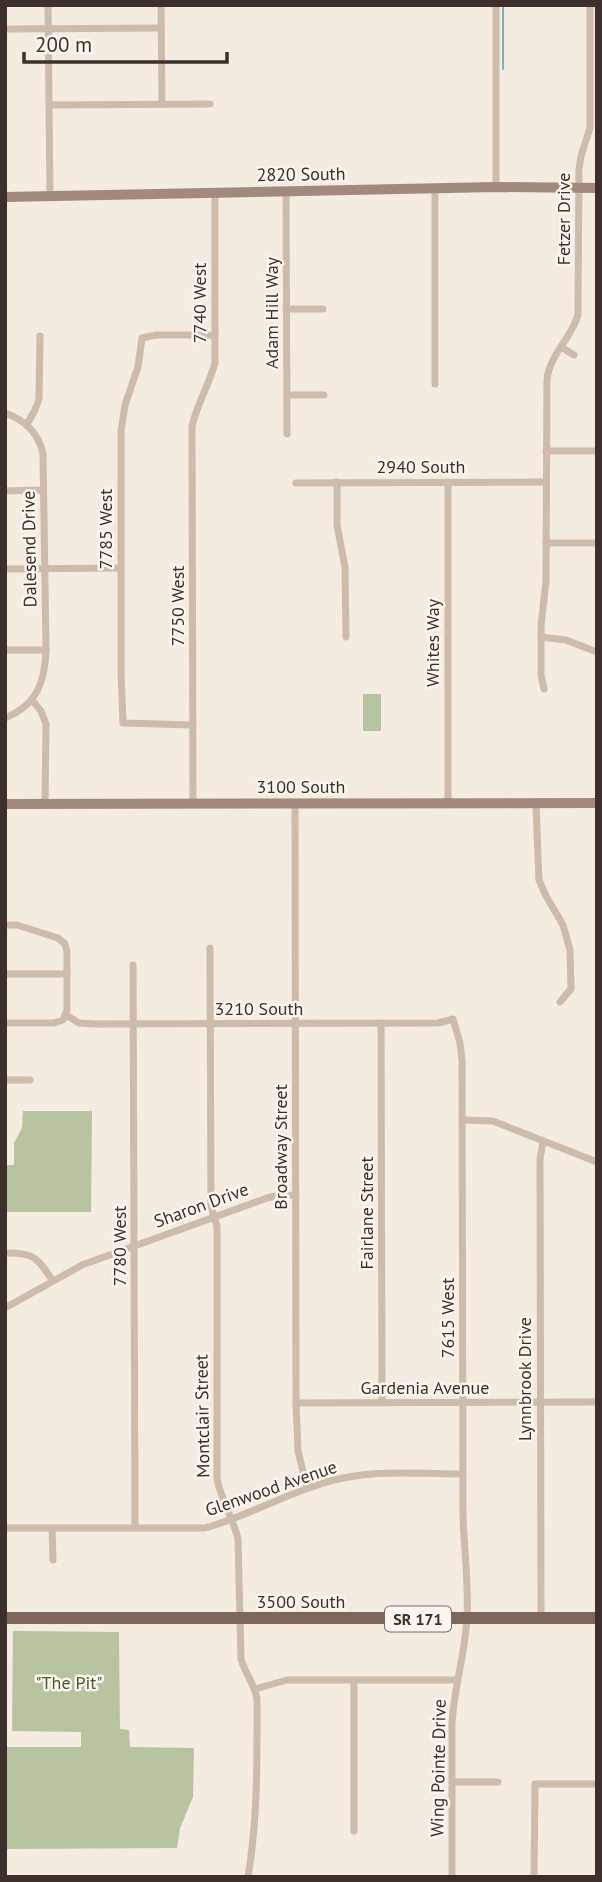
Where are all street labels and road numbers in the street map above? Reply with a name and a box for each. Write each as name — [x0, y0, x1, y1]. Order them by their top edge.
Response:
street label: 2820 South — [256, 162, 346, 186]
street label: Fetzer Drive — [552, 173, 575, 265]
street label: Adam Hill Way — [260, 256, 283, 369]
street label: 7740 West — [188, 263, 211, 343]
street label: 2940 South — [377, 455, 465, 478]
street label: 7785 West — [94, 489, 117, 569]
street label: Dalesend Drive — [16, 491, 42, 607]
street label: 7750 West — [166, 566, 189, 646]
street label: Whites Way — [421, 598, 444, 687]
street label: 3100 South — [257, 775, 345, 798]
street label: 3210 South — [215, 997, 303, 1020]
street label: Broadway Street — [269, 1084, 292, 1210]
street label: Fairlane Street — [355, 1156, 378, 1270]
street label: Sharon Drive — [151, 1177, 251, 1233]
street label: 7780 West — [108, 1206, 131, 1286]
street label: 7615 West — [436, 1278, 459, 1358]
street label: Lynnbrook Drive — [513, 1317, 536, 1441]
street label: Montclair Street — [189, 1354, 215, 1478]
street label: Gardenia Avenue — [361, 1376, 489, 1399]
street label: Glenwood Avenue — [202, 1455, 340, 1521]
street label: 3500 South — [257, 1590, 345, 1613]
road number: SR 171 — [385, 1606, 451, 1632]
street label: Wing Pointe Drive — [425, 1699, 451, 1837]

